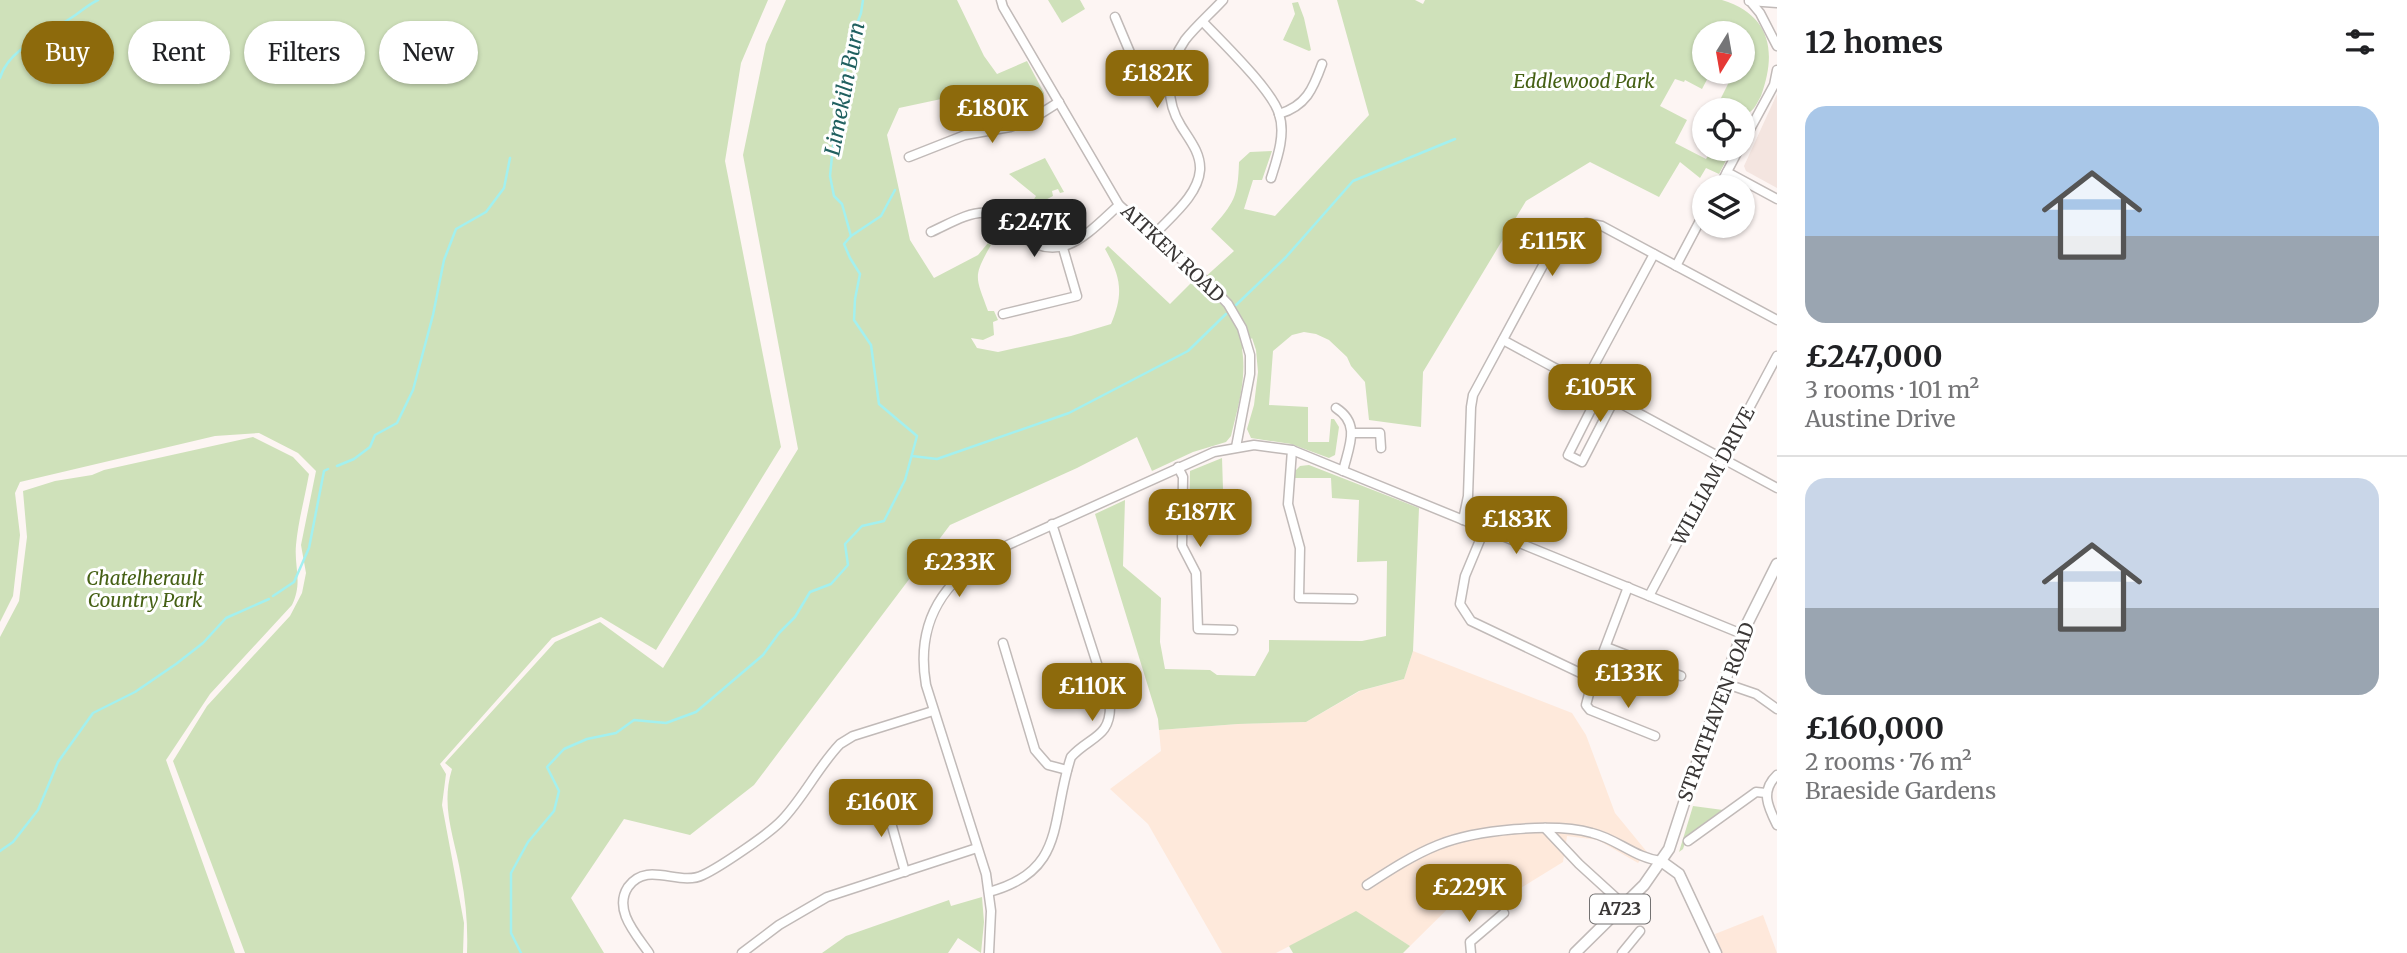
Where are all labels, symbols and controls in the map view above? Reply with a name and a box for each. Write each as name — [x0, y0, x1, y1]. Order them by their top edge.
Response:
water label: Limekiln Burn — [818, 20, 871, 158]
chip: Buy — [21, 21, 114, 84]
chip: Rent — [128, 21, 230, 84]
chip: Filters — [244, 21, 365, 84]
chip: New — [379, 21, 478, 84]
north arrow — [1692, 21, 1755, 84]
map controls — [1692, 21, 1755, 238]
text: 12 homes — [1805, 23, 1943, 61]
icon: filters — [2341, 23, 2379, 61]
pin: £182K — [1108, 50, 1206, 110]
text: £182K — [1122, 58, 1192, 87]
park label: Eddlewood Park — [1513, 69, 1655, 93]
pin: £180K — [943, 86, 1041, 145]
text: £180K — [956, 93, 1028, 122]
button: locate — [1692, 98, 1755, 161]
icon: home — [2029, 152, 2155, 278]
button: layers — [1692, 175, 1755, 238]
street label: AITKEN ROAD — [1116, 198, 1230, 307]
pin: £247K — [985, 200, 1083, 259]
text: £247K — [997, 207, 1071, 236]
pin: £115K — [1503, 218, 1601, 278]
text: £115K — [1519, 226, 1585, 255]
text: £247,000 — [1805, 337, 1943, 375]
pin: £105K — [1551, 364, 1649, 424]
text: £105K — [1564, 372, 1636, 401]
text: 3 rooms · 101 m² — [1805, 375, 1979, 404]
street label: WILLIAM DRIVE — [1666, 403, 1760, 550]
text: Austine Drive — [1805, 404, 1955, 433]
pin: £187K — [1151, 490, 1249, 549]
pin: £183K — [1467, 496, 1565, 556]
text: £187K — [1165, 497, 1235, 526]
text: £183K — [1481, 504, 1551, 533]
icon: home — [2029, 524, 2155, 650]
pin: £233K — [910, 540, 1008, 599]
text: £233K — [923, 547, 995, 576]
park label: Chatelherault Country Park — [86, 566, 204, 612]
street label: STRATHAVEN ROAD — [1672, 619, 1760, 805]
pin: £133K — [1579, 650, 1677, 710]
text: £133K — [1594, 658, 1662, 687]
pin: £110K — [1043, 664, 1141, 723]
text: £110K — [1058, 671, 1126, 700]
text: £160,000 — [1805, 709, 1944, 747]
text: 2 rooms · 76 m² — [1805, 747, 1972, 776]
text: Braeside Gardens — [1805, 776, 1996, 805]
pin: £160K — [832, 780, 930, 839]
text: £160K — [845, 787, 917, 816]
pin: £229K — [1420, 864, 1518, 924]
text: £229K — [1432, 872, 1506, 901]
road number: A723 — [1590, 894, 1650, 924]

